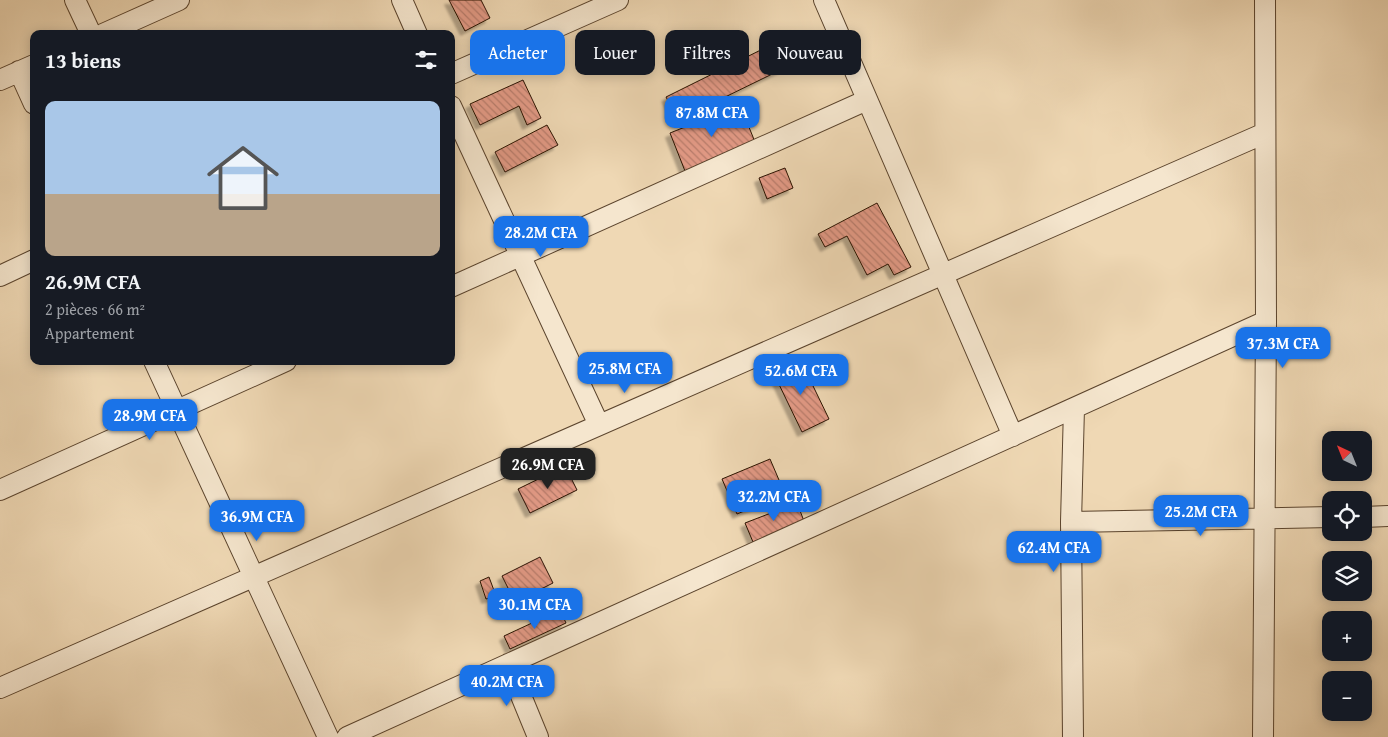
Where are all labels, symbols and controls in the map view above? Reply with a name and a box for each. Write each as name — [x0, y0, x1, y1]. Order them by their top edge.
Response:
chip: Acheter — [470, 30, 565, 75]
chip: Louer — [575, 30, 655, 75]
chip: Filtres — [665, 30, 749, 75]
chip: Nouveau — [759, 30, 861, 75]
text: 13 biens — [45, 45, 121, 76]
icon: filters — [412, 46, 440, 74]
pin: 87.8M CFA — [655, 96, 769, 138]
text: 87.8M CFA — [675, 100, 749, 124]
icon: home — [198, 133, 288, 223]
pin: 28.2M CFA — [484, 216, 598, 258]
text: 28.2M CFA — [504, 220, 578, 244]
text: 26.9M CFA — [45, 266, 141, 297]
text: 2 pièces · 66 m² — [45, 297, 145, 321]
text: Appartement — [45, 321, 135, 345]
pin: 37.3M CFA — [1226, 326, 1340, 369]
text: 37.3M CFA — [1246, 331, 1320, 355]
pin: 25.8M CFA — [568, 352, 682, 394]
pin: 52.6M CFA — [744, 354, 858, 396]
text: 25.8M CFA — [588, 356, 662, 380]
text: 52.6M CFA — [764, 358, 838, 382]
pin: 28.9M CFA — [93, 398, 207, 441]
text: 28.9M CFA — [113, 403, 187, 427]
north arrow — [1322, 431, 1372, 481]
map controls — [1322, 431, 1372, 721]
pin: 26.9M CFA — [491, 448, 605, 490]
text: 26.9M CFA — [511, 452, 585, 476]
pin: 32.2M CFA — [717, 480, 831, 522]
text: 32.2M CFA — [737, 484, 811, 508]
button: locate — [1322, 491, 1372, 541]
pin: 25.2M CFA — [1144, 494, 1258, 537]
text: 25.2M CFA — [1164, 499, 1238, 523]
pin: 36.9M CFA — [200, 500, 314, 542]
text: 36.9M CFA — [220, 504, 294, 528]
pin: 62.4M CFA — [997, 530, 1111, 573]
text: 62.4M CFA — [1017, 535, 1091, 559]
button: layers — [1322, 551, 1372, 601]
pin: 30.1M CFA — [478, 588, 592, 630]
text: 30.1M CFA — [498, 592, 572, 616]
button: + — [1322, 611, 1372, 661]
pin: 40.2M CFA — [450, 664, 564, 707]
text: 40.2M CFA — [470, 669, 544, 693]
button: − — [1322, 671, 1372, 721]

